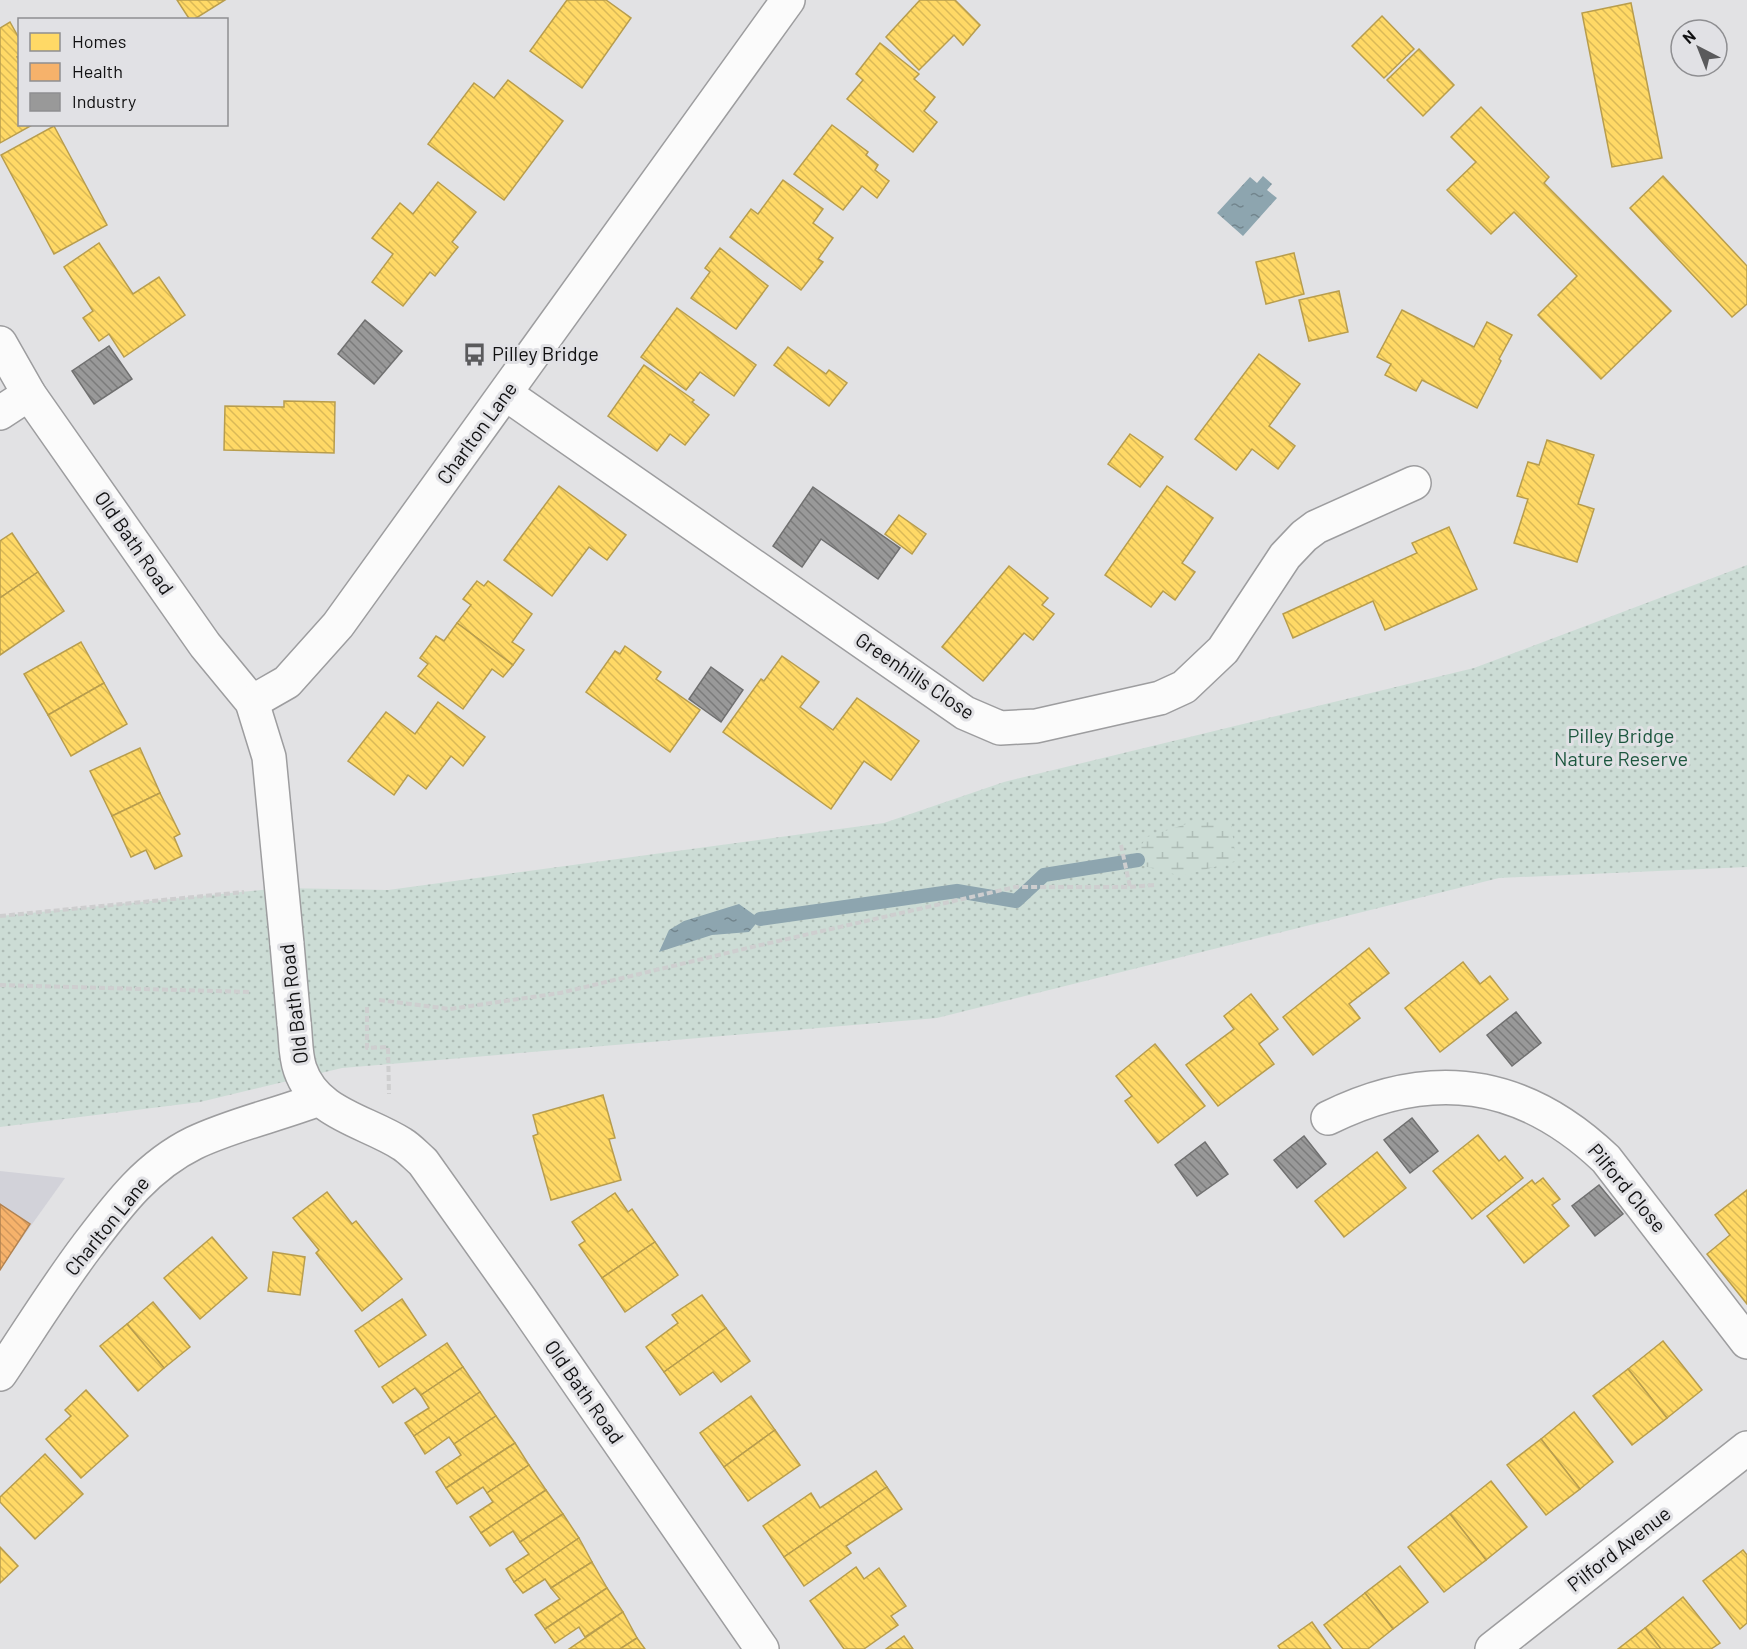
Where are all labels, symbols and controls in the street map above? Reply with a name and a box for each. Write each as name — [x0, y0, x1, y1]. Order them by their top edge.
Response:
legend — [18, 18, 228, 126]
north arrow — [1669, 18, 1729, 78]
text: N — [1678, 26, 1699, 47]
text: Homes — [72, 30, 126, 52]
text: Health — [72, 60, 123, 82]
text: Industry — [72, 90, 136, 112]
bus stop icon: Pilley Bridge — [461, 341, 487, 367]
place label: Pilley Bridge — [492, 341, 599, 365]
street label: Charlton Lane — [431, 377, 521, 488]
street label: Old Bath Road — [90, 486, 179, 599]
street label: Greenhills Close — [852, 627, 980, 724]
park label: Pilley Bridge Nature Reserve — [1554, 723, 1688, 770]
street label: Old Bath Road — [274, 943, 312, 1066]
street label: Pilford Close — [1584, 1138, 1672, 1237]
street label: Charlton Lane — [59, 1171, 153, 1280]
street label: Old Bath Road — [540, 1335, 629, 1448]
street label: Pilford Avenue — [1562, 1500, 1675, 1596]

